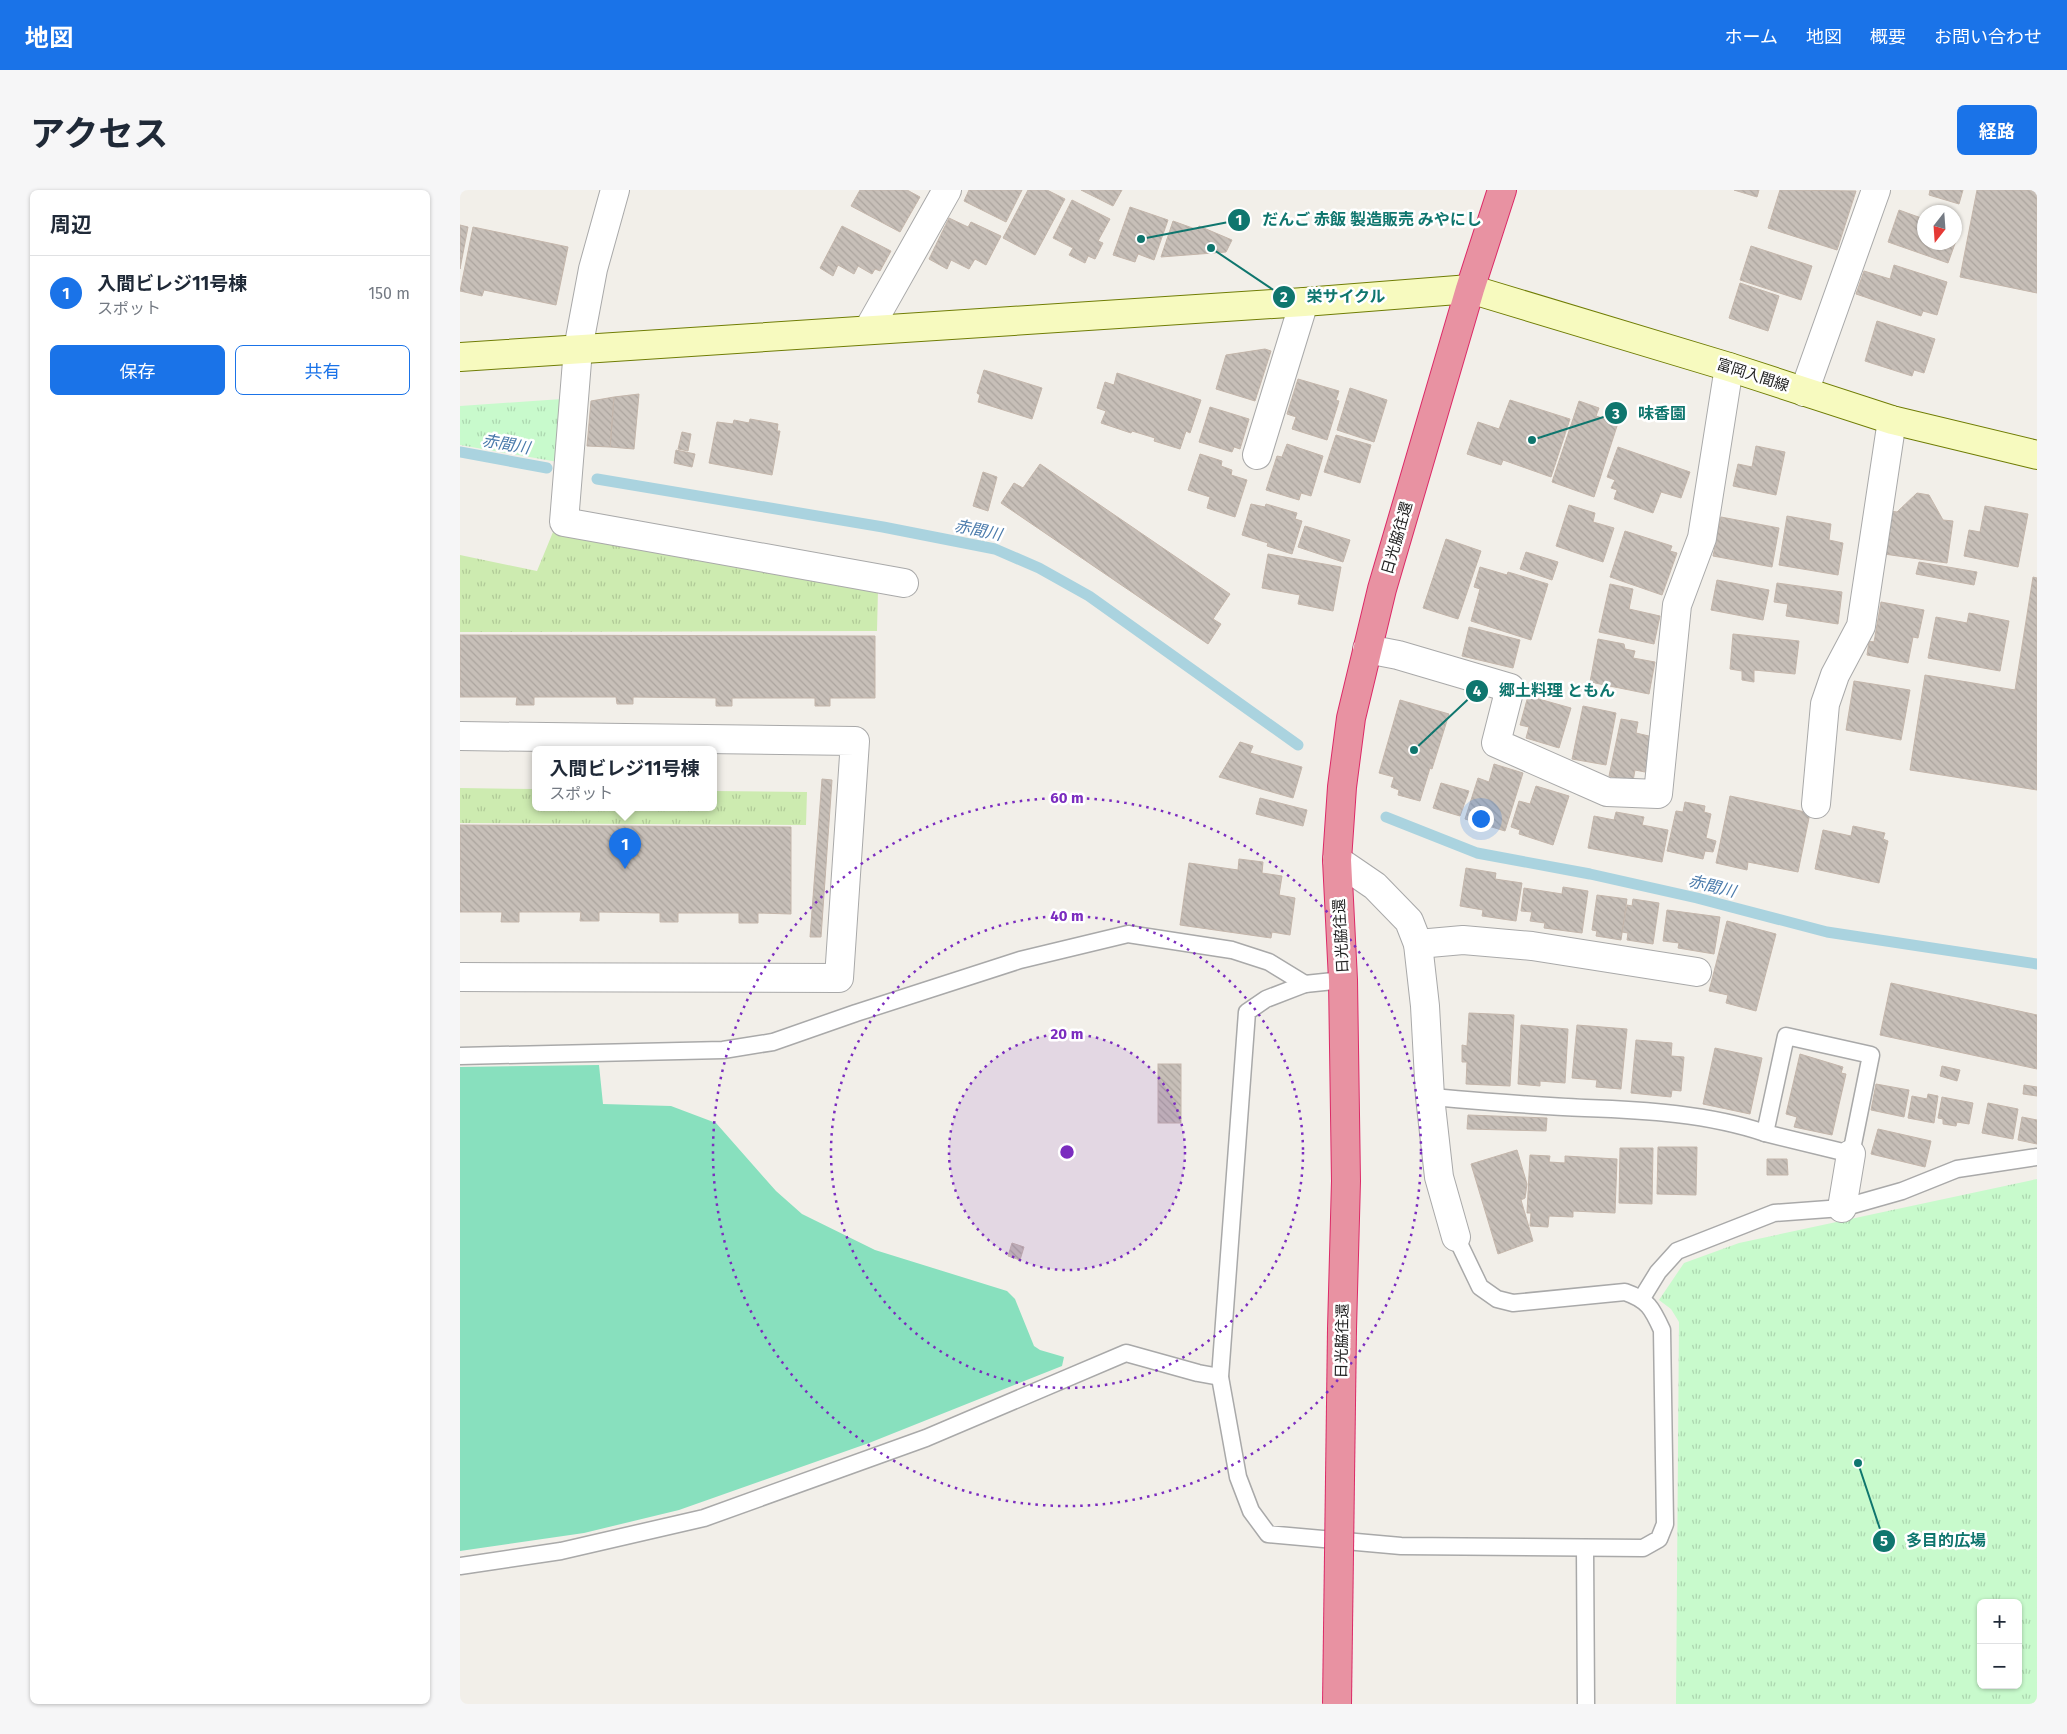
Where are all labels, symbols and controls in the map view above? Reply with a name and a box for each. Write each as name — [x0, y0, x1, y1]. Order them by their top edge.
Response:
text: 地図 — [25, 24, 73, 52]
text: ホーム — [1725, 26, 1778, 48]
text: 地図 — [1806, 26, 1842, 48]
text: 概要 — [1870, 26, 1906, 48]
text: お問い合わせ — [1934, 26, 2042, 48]
button: 経路 — [1957, 105, 2037, 155]
text: アクセス — [30, 113, 168, 155]
callout: だんご 赤飯 製造販売 みやにし — [1227, 204, 1491, 235]
north arrow — [1917, 205, 1962, 250]
text: だんご 赤飯 製造販売 みやにし — [1262, 210, 1482, 229]
text: 1 — [1236, 211, 1242, 229]
text: 周辺 — [50, 212, 92, 238]
text: 入間ビレジ11号棟 — [97, 272, 247, 295]
callout: 栄サイクル — [1271, 281, 1396, 312]
text: 1 — [62, 284, 70, 303]
text: 150 m — [368, 284, 410, 303]
text: 栄サイクル — [1306, 287, 1386, 306]
text: 2 — [1280, 288, 1288, 306]
text: スポット — [97, 299, 161, 318]
button: 保存 — [50, 345, 225, 395]
button: 共有 — [235, 345, 410, 395]
street label: 富岡入間線 — [1715, 355, 1791, 395]
callout: 味香園 — [1603, 398, 1696, 429]
text: 味香園 — [1638, 404, 1686, 423]
text: 3 — [1611, 405, 1620, 423]
water label: 赤間川 — [481, 430, 533, 458]
street label: 日光脇往還 — [1378, 499, 1416, 577]
water label: 赤間川 — [953, 516, 1005, 545]
callout: 郷土料理 ともん — [1464, 675, 1625, 706]
text: 郷土料理 ともん — [1499, 681, 1615, 700]
text: 4 — [1473, 682, 1482, 700]
popup — [532, 746, 717, 811]
text: 入間ビレジ11号棟 — [549, 757, 700, 780]
text: スポット — [549, 784, 613, 803]
text: 60 m — [1050, 789, 1084, 807]
your location — [1468, 806, 1494, 832]
pin: 1 — [609, 828, 641, 869]
water label: 赤間川 — [1686, 871, 1740, 902]
street label: 日光脇往還 — [1330, 898, 1352, 974]
text: 40 m — [1050, 907, 1084, 925]
text: 20 m — [1051, 1025, 1083, 1043]
centre of rings — [1058, 1143, 1076, 1161]
street label: 日光脇往還 — [1332, 1303, 1352, 1379]
callout: 多目的広場 — [1871, 1525, 1996, 1556]
text: 多目的広場 — [1906, 1531, 1986, 1550]
text: 5 — [1880, 1532, 1888, 1550]
map controls — [1977, 1599, 2022, 1689]
button: + — [1977, 1599, 2022, 1644]
button: − — [1977, 1644, 2022, 1689]

